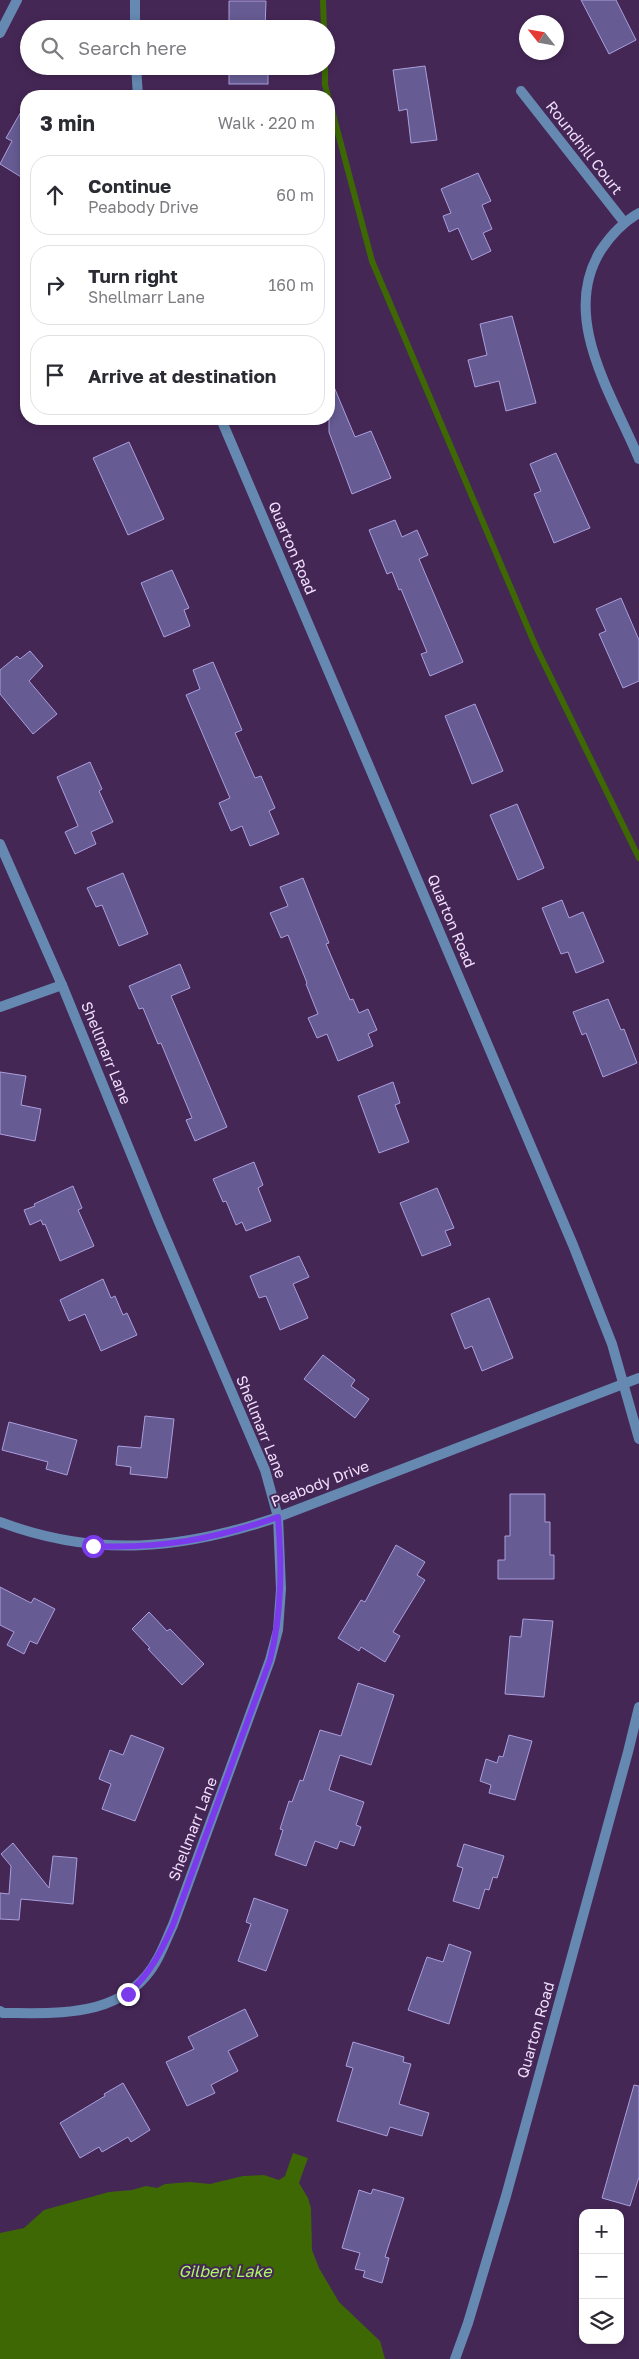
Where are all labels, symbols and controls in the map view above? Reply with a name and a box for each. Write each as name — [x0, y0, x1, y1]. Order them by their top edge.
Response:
north arrow — [519, 15, 564, 60]
search box — [20, 20, 335, 75]
icon: search — [38, 34, 66, 62]
text: Search here — [78, 36, 187, 59]
street label: Roundhill Court — [543, 97, 627, 198]
text: 3 min — [40, 110, 95, 136]
text: Walk · 220 m — [218, 113, 315, 133]
text: Continue — [88, 174, 171, 197]
icon: ahead — [41, 181, 69, 209]
text: 60 m — [276, 185, 314, 205]
text: Peabody Drive — [88, 197, 199, 217]
text: Turn right — [88, 264, 178, 287]
icon: right — [41, 271, 69, 299]
text: 160 m — [268, 275, 314, 295]
text: Shellmarr Lane — [88, 287, 205, 307]
icon: arrive — [41, 361, 69, 389]
text: Arrive at destination — [88, 364, 276, 387]
street label: Quarton Road — [265, 498, 321, 597]
street label: Quarton Road — [424, 871, 480, 970]
street label: Shellmarr Lane — [78, 999, 136, 1107]
street label: Shellmarr Lane — [233, 1373, 291, 1481]
street label: Peabody Drive — [268, 1456, 372, 1510]
route start — [82, 1535, 105, 1558]
street label: Shellmarr Lane — [164, 1774, 220, 1883]
street label: Quarton Road — [513, 1979, 557, 2080]
route end — [117, 1983, 140, 2006]
map controls — [579, 2209, 624, 2344]
button: + — [579, 2209, 624, 2254]
button: − — [579, 2254, 624, 2299]
water label: Gilbert Lake — [178, 2261, 273, 2281]
button: layers — [579, 2299, 624, 2344]

